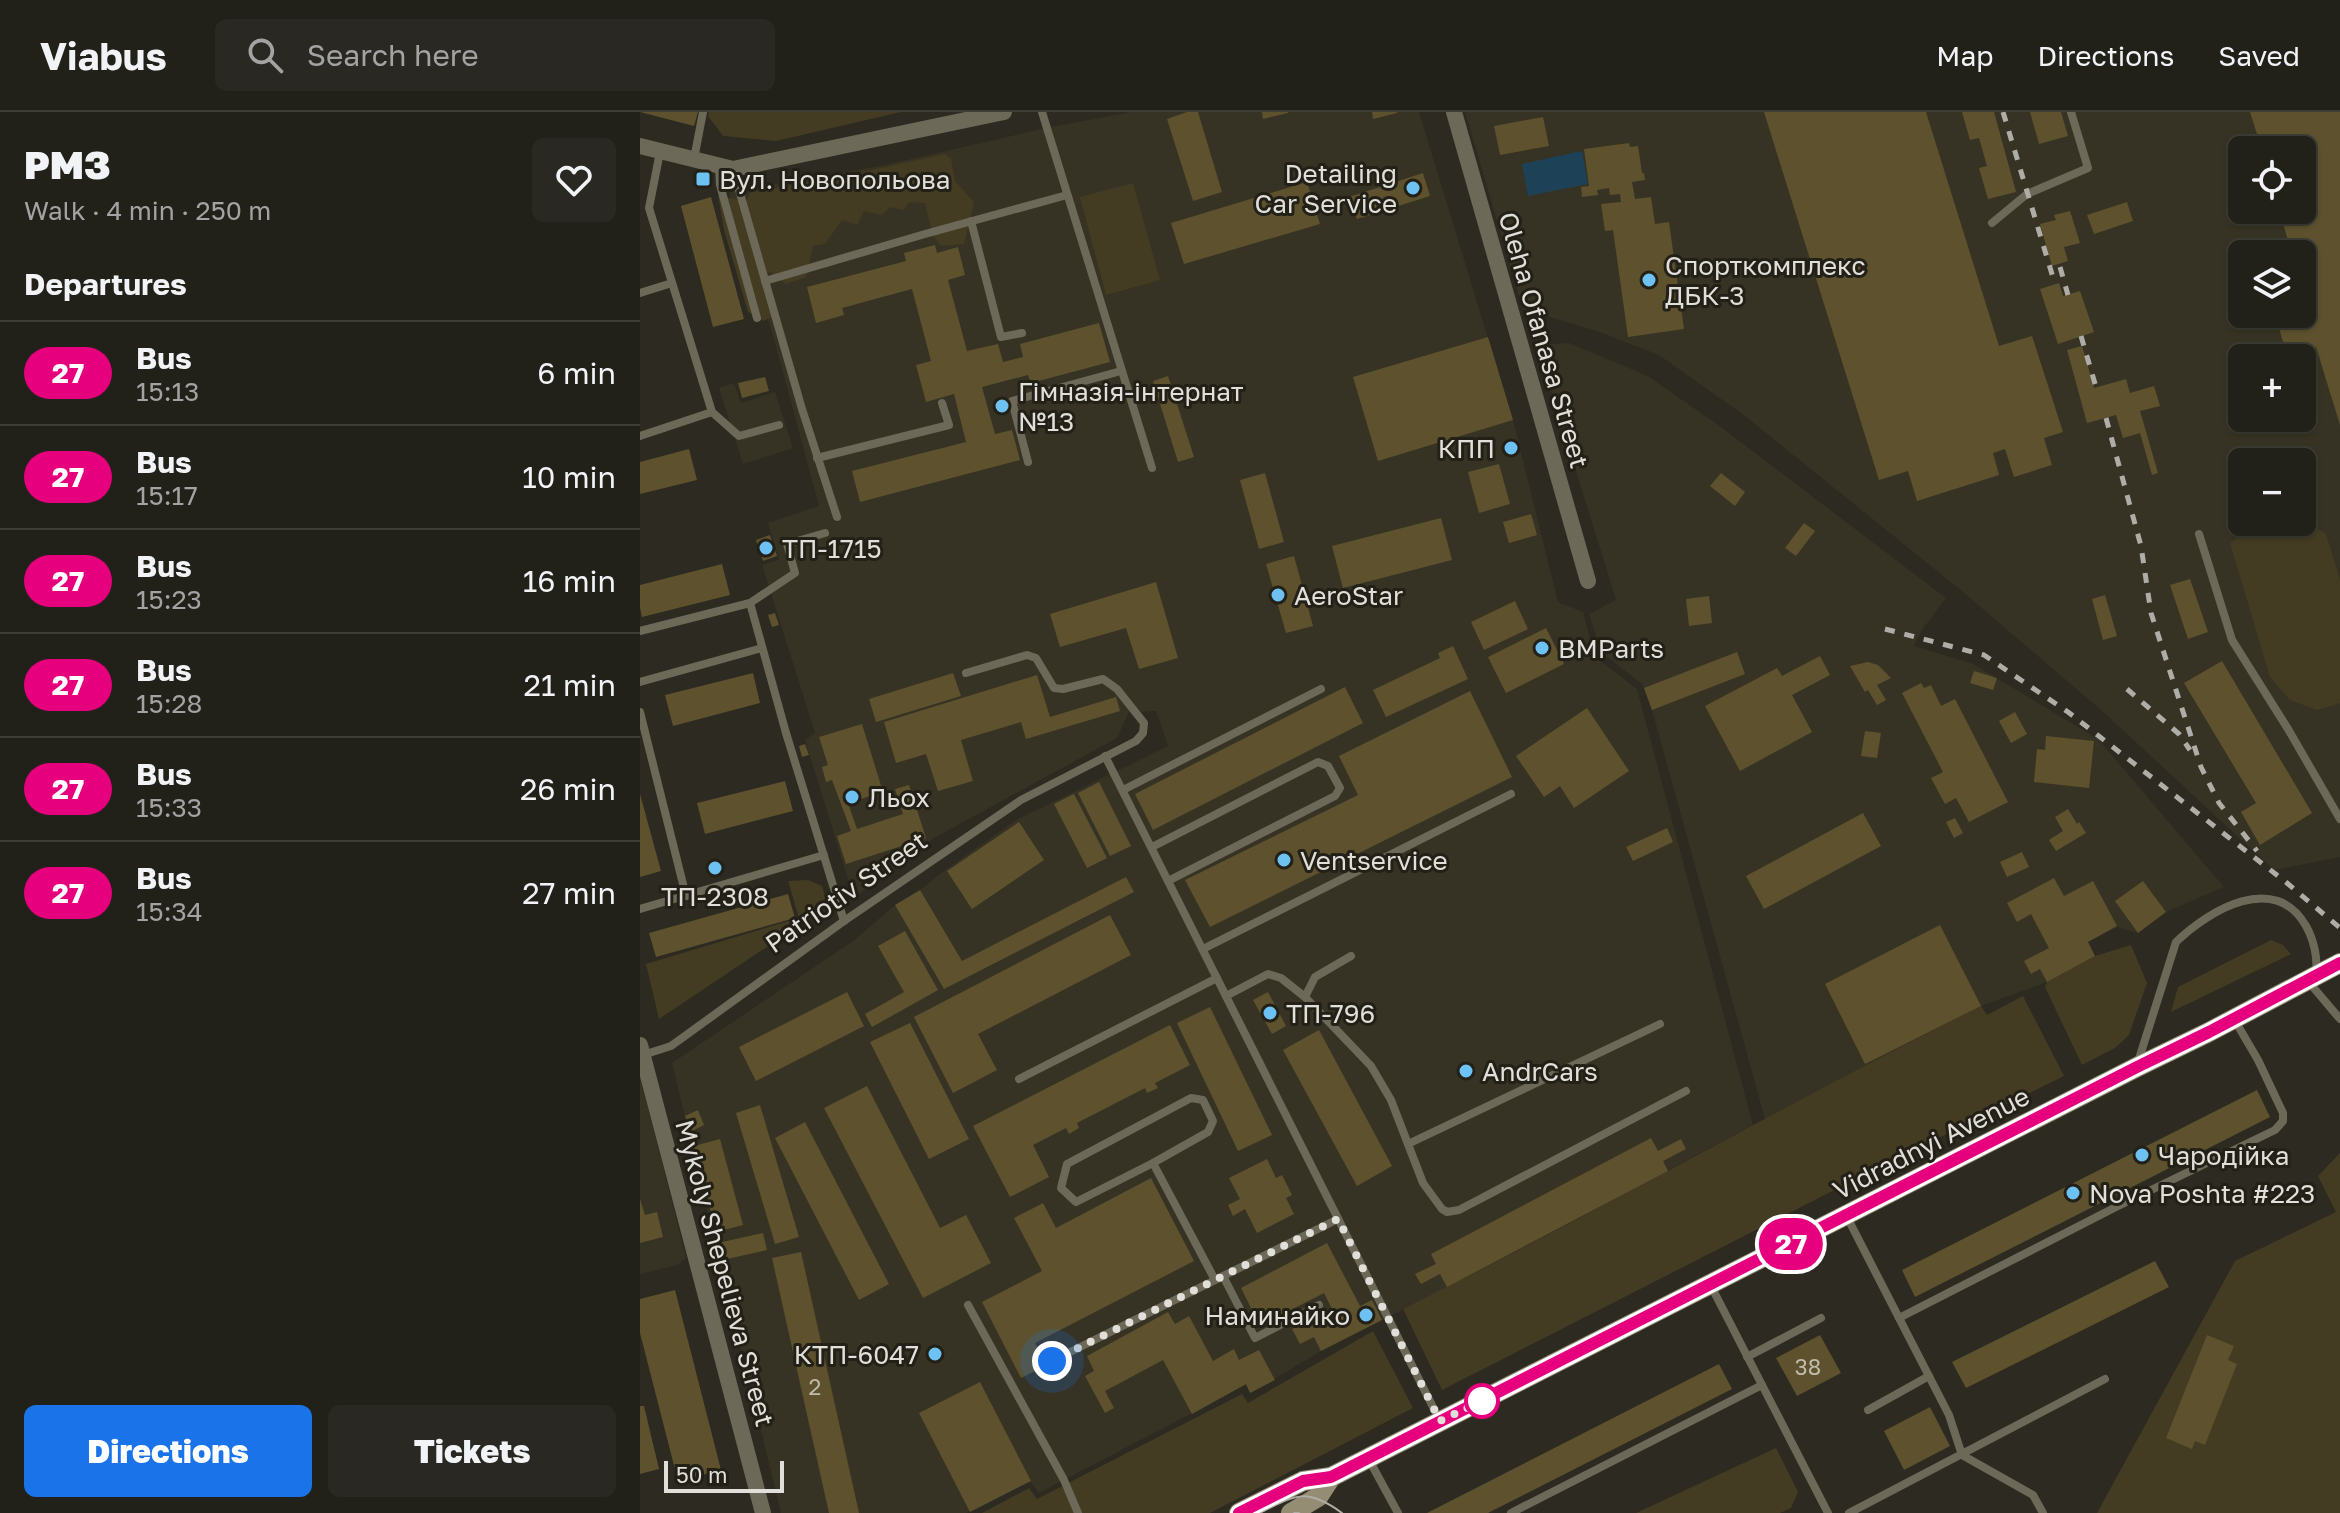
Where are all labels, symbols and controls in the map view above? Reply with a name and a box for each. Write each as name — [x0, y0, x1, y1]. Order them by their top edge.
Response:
search box — [215, 19, 775, 91]
text: Viabus — [40, 33, 167, 78]
icon: search — [243, 33, 287, 77]
text: Search here — [307, 37, 479, 73]
text: Map — [1936, 39, 1993, 72]
text: Directions — [2037, 39, 2174, 72]
text: Saved — [2218, 39, 2300, 72]
map controls — [2228, 136, 2316, 536]
button: locate — [2228, 136, 2316, 224]
button: heart — [532, 138, 616, 222]
text: РМЗ — [24, 142, 110, 187]
place label: Detailing Car Service — [1255, 158, 1397, 219]
place label: Вул. Новопольова — [719, 164, 950, 195]
marker: Вул. Новопольова — [694, 170, 712, 188]
marker: Detailing Car Service — [1404, 179, 1422, 197]
text: Walk · 4 min · 250 m — [24, 195, 271, 226]
street label: Oleha Ofanasa Street — [1493, 208, 1595, 472]
button: layers — [2228, 240, 2316, 328]
place label: Спорткомплекс ДБК-3 — [1665, 250, 1866, 311]
text: Departures — [24, 266, 187, 302]
marker: Спорткомплекс ДБК-3 — [1640, 271, 1658, 289]
text: Bus — [136, 340, 192, 376]
button: + — [2228, 344, 2316, 432]
text: 6 min — [537, 355, 616, 391]
text: 27 — [52, 356, 84, 389]
text: 15:13 — [136, 376, 199, 407]
place label: Гімназія-інтернат №13 — [1018, 376, 1244, 437]
marker: Гімназія-інтернат №13 — [993, 397, 1011, 415]
place label: КПП — [1438, 433, 1495, 464]
marker: КПП — [1502, 439, 1520, 457]
text: Bus — [136, 444, 192, 480]
button: − — [2228, 448, 2316, 536]
text: 10 min — [522, 459, 616, 495]
text: 27 — [52, 460, 84, 493]
text: 15:17 — [136, 480, 198, 511]
place label: ТП-1715 — [782, 533, 882, 564]
marker: ТП-1715 — [757, 539, 775, 557]
text: Bus — [136, 548, 192, 584]
text: 16 min — [523, 563, 616, 599]
text: 27 — [52, 564, 84, 597]
place label: AeroStar — [1294, 580, 1403, 611]
text: 15:23 — [136, 584, 202, 615]
marker: AeroStar — [1269, 586, 1287, 604]
place label: BMParts — [1558, 633, 1664, 664]
marker: BMParts — [1533, 639, 1551, 657]
text: Bus — [136, 652, 192, 688]
text: 21 min — [524, 667, 616, 703]
text: 27 — [52, 668, 84, 701]
text: 15:28 — [136, 688, 202, 719]
text: Bus — [136, 756, 192, 792]
text: 26 min — [520, 771, 616, 807]
text: 27 — [52, 772, 84, 805]
place label: Льох — [868, 782, 930, 813]
marker: Льох — [843, 788, 861, 806]
text: 15:33 — [136, 792, 202, 823]
street label: Patriotiv Street — [759, 825, 933, 959]
place label: Ventservice — [1300, 845, 1448, 876]
marker: Ventservice — [1275, 851, 1293, 869]
marker: ТП-2308 — [706, 859, 724, 877]
text: Bus — [136, 860, 192, 896]
text: 27 min — [522, 875, 616, 911]
text: 27 — [52, 876, 84, 909]
place label: ТП-2308 — [661, 881, 769, 912]
text: 15:34 — [136, 896, 203, 927]
place label: ТП-796 — [1286, 998, 1375, 1029]
marker: ТП-796 — [1261, 1004, 1279, 1022]
place label: AndrCars — [1482, 1056, 1598, 1087]
marker: AndrCars — [1457, 1062, 1475, 1080]
street label: Vidradnyi Avenue — [1828, 1080, 2034, 1206]
street label: Mykoly Shepelieva Street — [669, 1116, 781, 1430]
place label: Чародійка — [2158, 1140, 2289, 1171]
marker: Чародійка — [2133, 1146, 2151, 1164]
place label: Nova Poshta #223 — [2089, 1178, 2315, 1209]
marker: Nova Poshta #223 — [2064, 1184, 2082, 1202]
line badge: 27 — [1755, 1218, 1827, 1270]
text: 27 — [1775, 1227, 1807, 1260]
place label: Наминайко — [1205, 1300, 1350, 1331]
marker: Наминайко — [1357, 1306, 1375, 1324]
place label: КТП-6047 — [794, 1339, 919, 1370]
your location — [1032, 1341, 1072, 1381]
marker: КТП-6047 — [926, 1345, 944, 1363]
house number: 38 — [1795, 1353, 1821, 1380]
house number: 2 — [809, 1373, 821, 1400]
unlabelled marker — [1465, 1384, 1499, 1418]
button: Directions — [24, 1405, 312, 1497]
button: Tickets — [328, 1405, 616, 1497]
scale bar — [664, 1457, 784, 1493]
text: 50 m — [676, 1461, 727, 1488]

